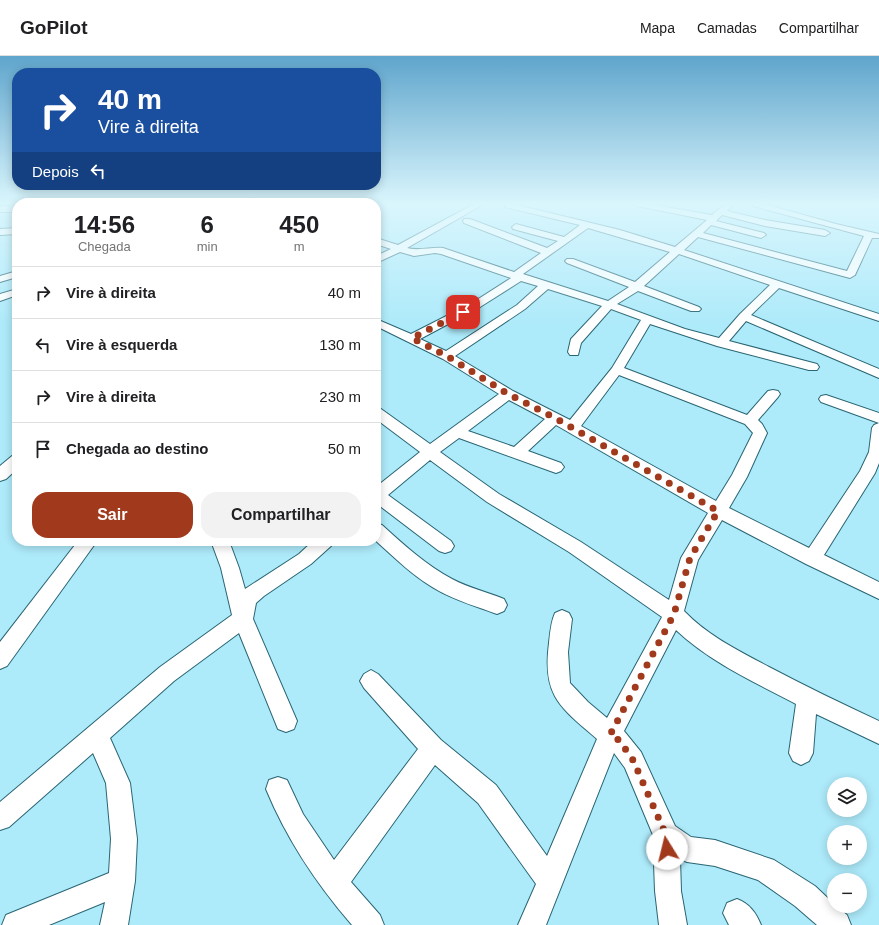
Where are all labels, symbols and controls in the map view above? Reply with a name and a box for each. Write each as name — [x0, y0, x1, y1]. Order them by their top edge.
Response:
text: GoPilot — [20, 17, 88, 38]
text: Mapa — [640, 20, 675, 36]
text: Camadas — [697, 20, 757, 36]
text: Compartilhar — [779, 20, 859, 36]
icon: right — [32, 84, 84, 136]
text: 40 m — [98, 84, 162, 115]
text: Vire à direita — [98, 117, 199, 137]
icon: left — [87, 160, 109, 182]
text: Depois — [32, 163, 79, 180]
text: 14:56 — [74, 211, 135, 238]
text: 6 — [200, 211, 214, 238]
text: 450 — [279, 211, 319, 238]
text: Chegada — [78, 239, 131, 254]
text: min — [197, 239, 218, 254]
text: m — [294, 239, 305, 254]
icon: right — [32, 282, 54, 304]
text: Vire à direita — [66, 284, 156, 301]
text: 40 m — [328, 284, 361, 301]
pin — [446, 295, 480, 329]
icon: arrive — [452, 301, 474, 323]
icon: left — [32, 334, 54, 356]
text: Vire à esquerda — [66, 336, 177, 353]
text: 130 m — [319, 336, 361, 353]
icon: right — [32, 386, 54, 408]
text: Vire à direita — [66, 388, 156, 405]
text: 230 m — [319, 388, 361, 405]
icon: arrive — [32, 438, 54, 460]
text: Chegada ao destino — [66, 440, 209, 457]
text: 50 m — [328, 440, 361, 457]
button: Sair — [32, 492, 193, 538]
button: Compartilhar — [201, 492, 361, 538]
map controls — [827, 777, 867, 913]
button: layers — [827, 777, 867, 817]
button: + — [827, 825, 867, 865]
position arrow — [646, 828, 688, 870]
button: − — [827, 873, 867, 913]

